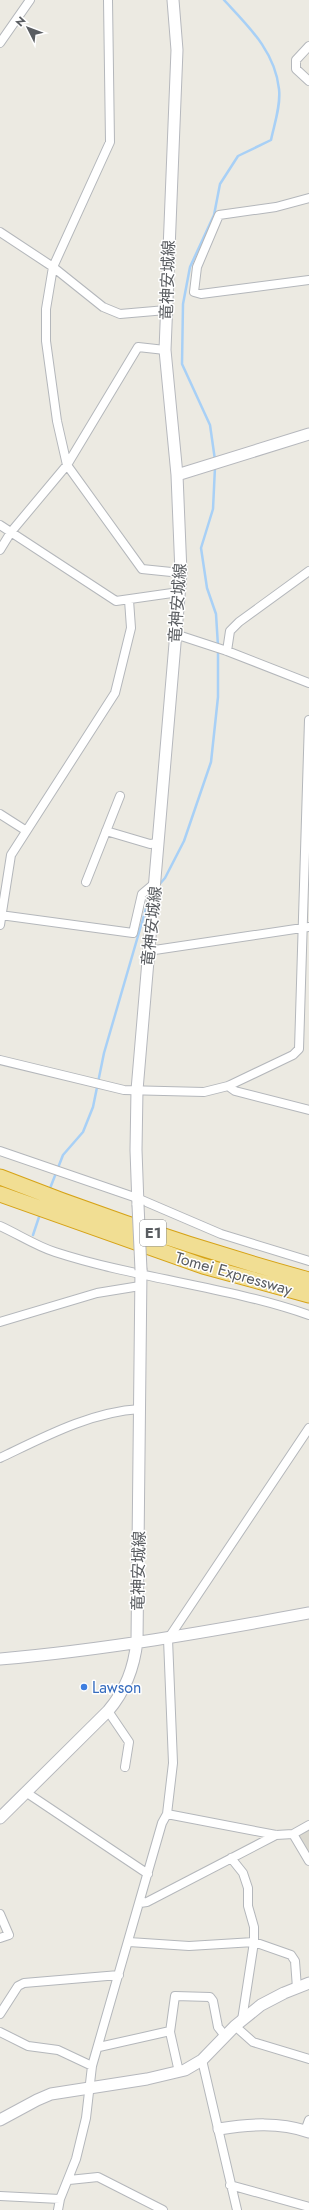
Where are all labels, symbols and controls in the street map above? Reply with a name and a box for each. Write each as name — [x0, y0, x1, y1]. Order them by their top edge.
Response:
north arrow — [8, 8, 48, 48]
text: N — [12, 13, 29, 30]
street label: 竜神安城線 — [155, 240, 180, 320]
street label: 竜神安城線 — [163, 562, 192, 644]
street label: 竜神安城線 — [136, 885, 167, 967]
road number: E1 — [140, 1220, 166, 1246]
street label: Tomei Expressway — [173, 1246, 296, 1301]
street label: 竜神安城線 — [126, 1531, 151, 1611]
place label: Lawson — [92, 1676, 141, 1699]
marker: Lawson — [79, 1682, 89, 1692]

